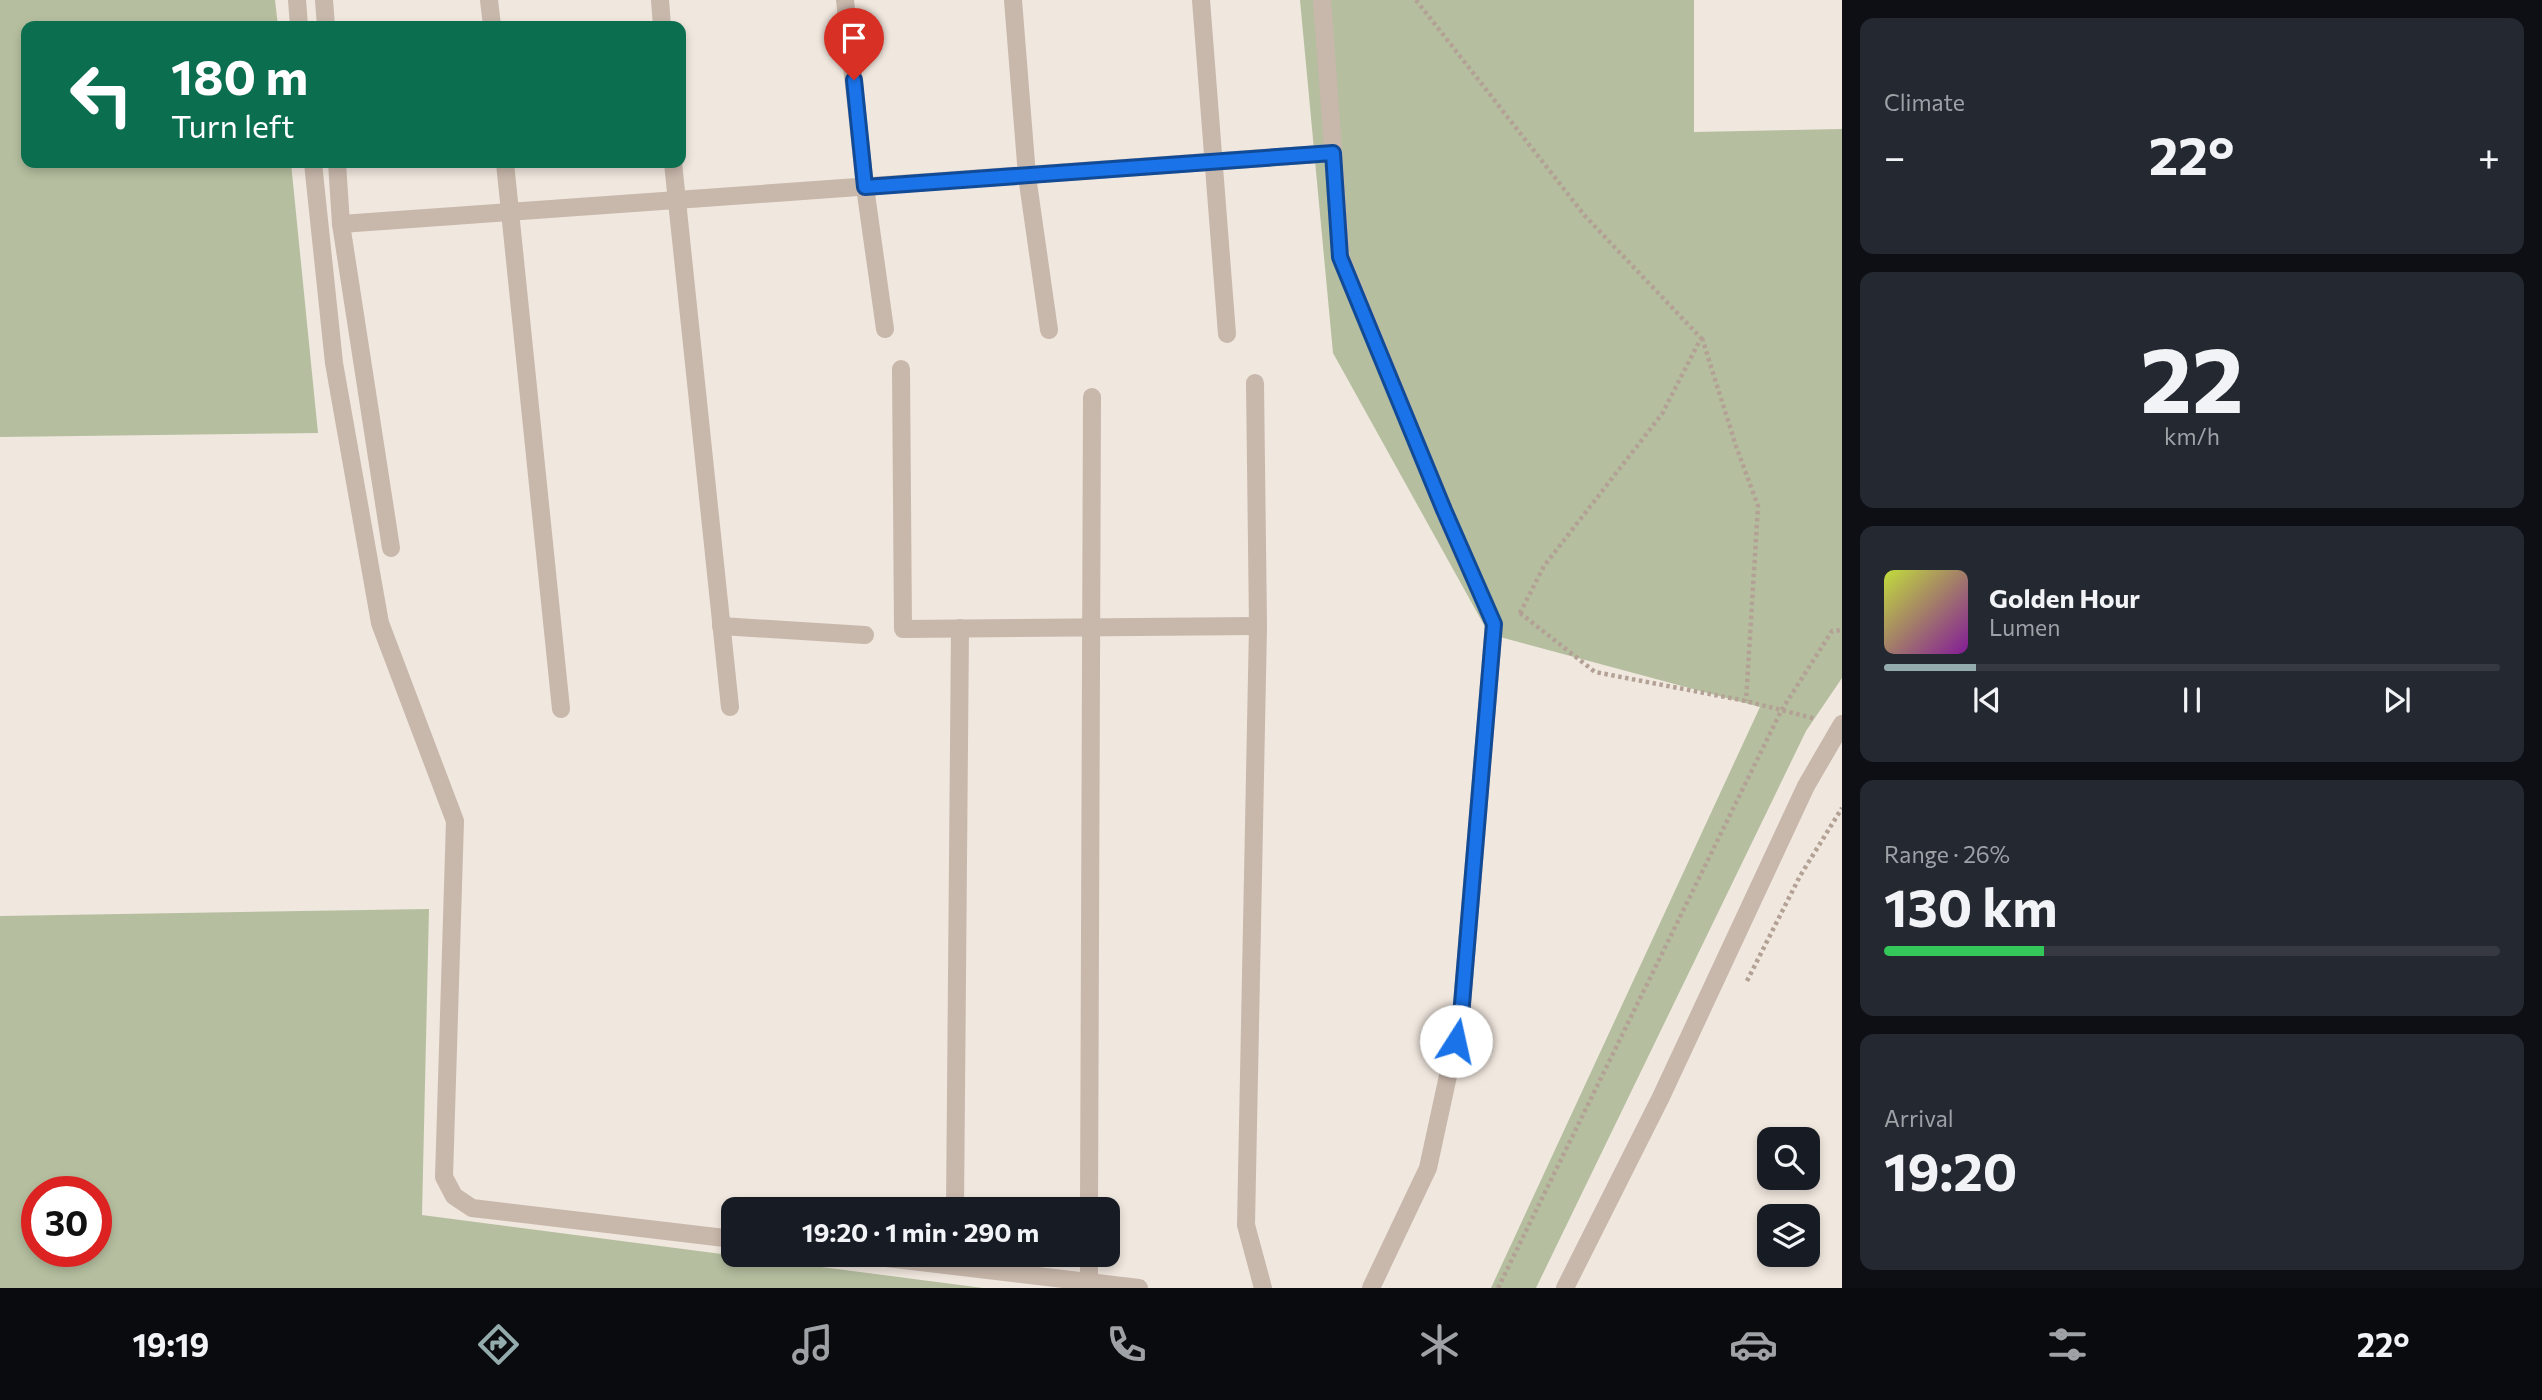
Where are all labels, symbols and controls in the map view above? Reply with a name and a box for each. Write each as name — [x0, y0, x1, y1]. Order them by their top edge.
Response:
pin — [824, 8, 884, 80]
icon: arrive — [835, 19, 873, 57]
text: 180 m — [171, 45, 308, 105]
icon: left — [56, 49, 147, 140]
text: Climate — [1884, 88, 1965, 116]
text: Turn left — [171, 105, 295, 145]
text: 22° — [2149, 122, 2234, 186]
text: − — [1884, 132, 1906, 179]
text: + — [2478, 132, 2500, 179]
text: 22 — [2140, 320, 2244, 432]
text: km/h — [2164, 422, 2220, 450]
text: Golden Hour — [1989, 582, 2140, 613]
text: Lumen — [1989, 613, 2060, 641]
icon: previous — [1968, 681, 2006, 719]
icon: pause — [2173, 681, 2211, 719]
icon: next — [2378, 681, 2416, 719]
text: Range · 26% — [1884, 840, 2010, 868]
text: 130 km — [1884, 874, 2058, 938]
position arrow — [1419, 1004, 1493, 1078]
text: Arrival — [1884, 1104, 1954, 1132]
map controls — [1757, 1127, 1820, 1267]
button: search — [1757, 1127, 1820, 1190]
text: 19:20 — [1884, 1138, 2017, 1202]
speed limit sign: 30 — [21, 1176, 112, 1267]
button: layers — [1757, 1204, 1820, 1267]
text: 19:20 · 1 min · 290 m — [802, 1216, 1039, 1247]
icon: directions — [474, 1320, 523, 1369]
icon: music — [788, 1320, 837, 1369]
icon: phone — [1102, 1320, 1151, 1369]
icon: climate — [1415, 1320, 1464, 1369]
icon: car — [1729, 1320, 1778, 1369]
icon: filters — [2043, 1320, 2092, 1369]
text: 19:19 — [132, 1324, 209, 1364]
text: 22° — [2357, 1324, 2410, 1364]

